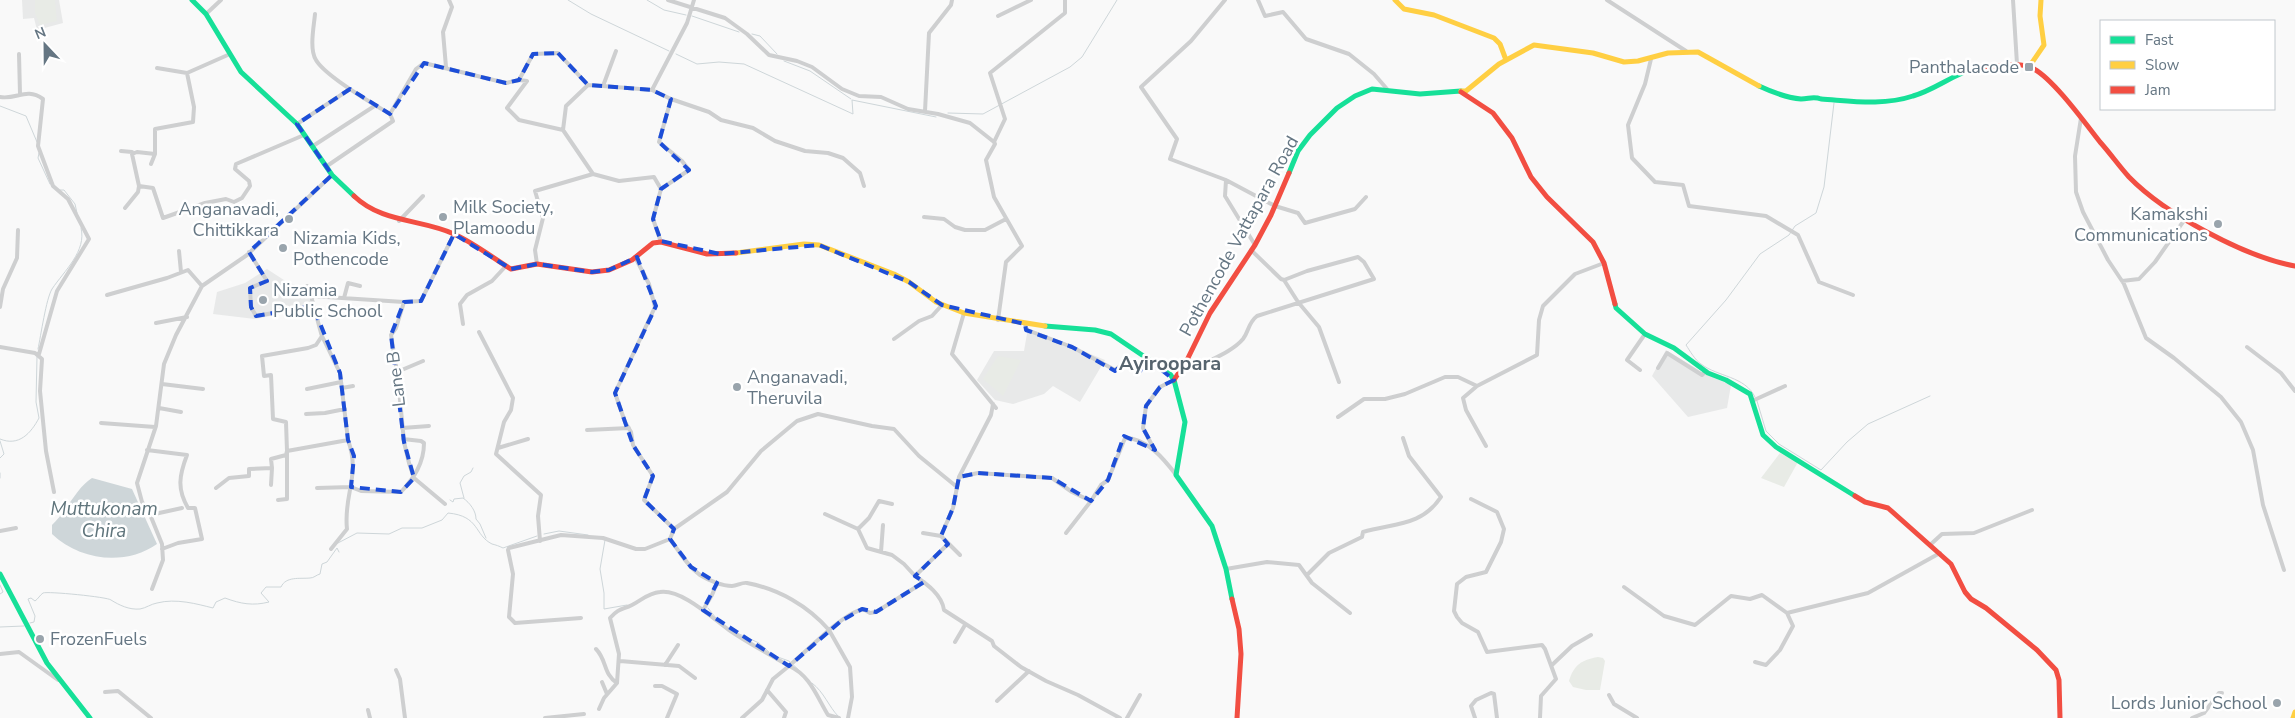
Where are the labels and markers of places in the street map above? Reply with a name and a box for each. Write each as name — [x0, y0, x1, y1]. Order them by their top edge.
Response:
place label: Panthalacode — [1909, 55, 2019, 79]
marker: Panthalacode — [2023, 61, 2035, 73]
place label: Milk Society, Plamoodu — [453, 195, 554, 240]
place label: Anganavadi, Chittikkara — [178, 197, 279, 242]
place label: Kamakshi Communications — [2074, 202, 2208, 247]
marker: Milk Society, Plamoodu — [437, 211, 449, 223]
marker: Anganavadi, Chittikkara — [283, 213, 295, 225]
marker: Kamakshi Communications — [2212, 218, 2224, 230]
place label: Nizamia Kids, Pothencode — [293, 226, 401, 271]
marker: Nizamia Kids, Pothencode — [277, 242, 289, 254]
place label: Nizamia Public School — [273, 278, 383, 323]
marker: Nizamia Public School — [257, 294, 269, 306]
place label: Anganavadi, Theruvila — [747, 365, 848, 410]
marker: Anganavadi, Theruvila — [731, 381, 743, 393]
place label: FrozenFuels — [50, 627, 147, 651]
marker: FrozenFuels — [34, 633, 46, 645]
place label: Lords Junior School — [2111, 691, 2268, 715]
marker: Lords Junior School — [2271, 697, 2283, 709]

